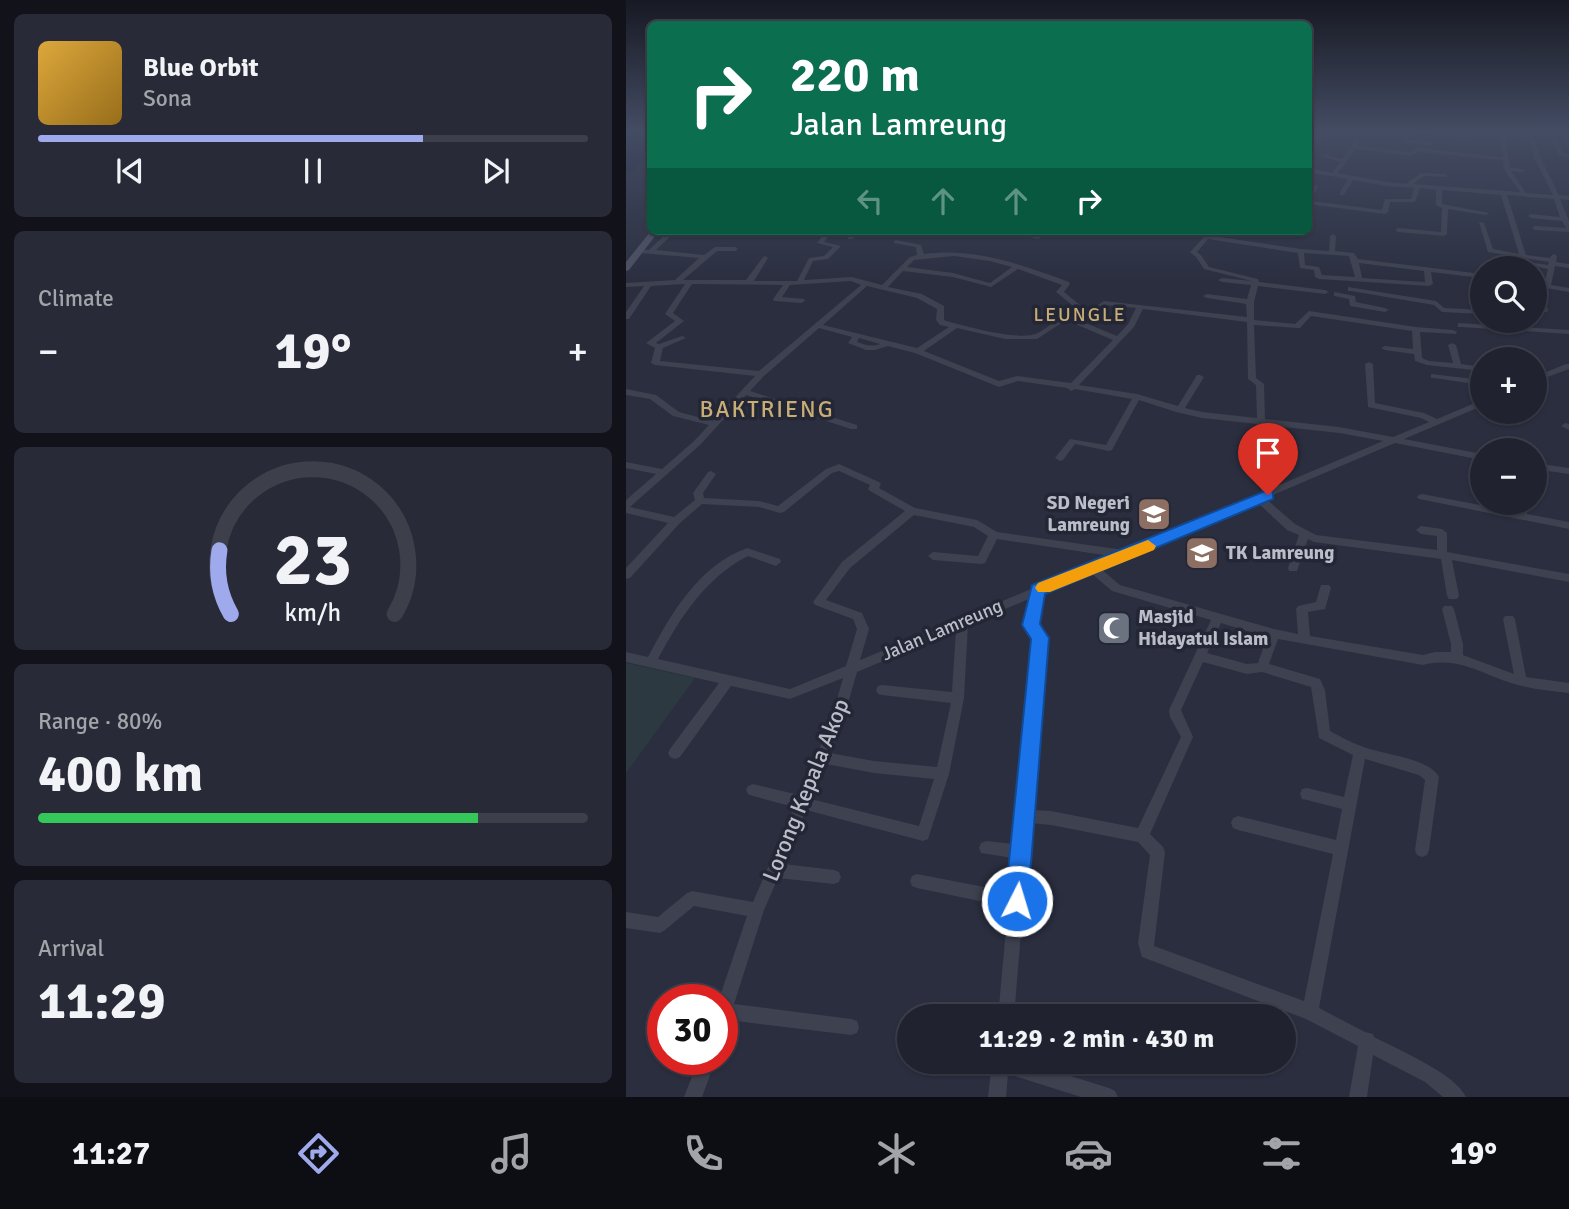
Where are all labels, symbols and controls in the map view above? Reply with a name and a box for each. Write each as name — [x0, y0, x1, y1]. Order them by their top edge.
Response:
text: 220 m — [790, 45, 920, 105]
icon: right — [675, 49, 766, 140]
text: Blue Orbit — [143, 52, 259, 84]
text: Sona — [143, 84, 192, 113]
text: Jalan Lamreung — [790, 105, 1007, 144]
icon: previous — [111, 152, 149, 190]
icon: pause — [294, 152, 332, 190]
icon: next — [477, 152, 515, 190]
icon: left — [851, 182, 889, 220]
icon: ahead — [924, 182, 962, 220]
icon: ahead — [997, 182, 1035, 220]
icon: right — [1070, 182, 1108, 220]
map controls — [1470, 256, 1547, 515]
button: search — [1470, 256, 1547, 333]
text: Climate — [38, 284, 114, 313]
district label: LEUNGLE — [1034, 303, 1126, 327]
text: 19° — [275, 319, 351, 383]
text: − — [38, 328, 59, 375]
text: + — [567, 328, 588, 375]
button: + — [1470, 347, 1547, 424]
district label: BAKTRIENG — [700, 395, 835, 424]
pin — [1238, 423, 1298, 495]
icon: arrive — [1249, 434, 1287, 472]
button: − — [1470, 438, 1547, 515]
place label: SD Negeri Lamreung — [1047, 491, 1130, 537]
school or university icon: SD Negeri Lamreung — [1135, 495, 1173, 533]
text: 23 — [274, 517, 352, 606]
school or university icon: TK Lamreung — [1183, 534, 1221, 572]
place label: TK Lamreung — [1226, 541, 1334, 565]
street label: Jalan Lamreung — [878, 594, 1006, 666]
text: km/h — [285, 597, 341, 628]
place label: Masjid Hidayatul Islam — [1138, 605, 1268, 651]
mosque icon: Masjid Hidayatul Islam — [1095, 609, 1133, 647]
street label: Lorong Kepala Akop — [756, 694, 856, 886]
text: Range · 80% — [38, 707, 162, 736]
text: 400 km — [38, 742, 203, 806]
position arrow — [980, 864, 1054, 938]
text: Arrival — [38, 934, 104, 963]
text: 11:29 — [38, 969, 166, 1033]
speed limit sign: 30 — [647, 984, 738, 1075]
text: 11:29 · 2 min · 430 m — [979, 1023, 1214, 1055]
icon: directions — [294, 1129, 343, 1178]
icon: music — [487, 1129, 536, 1178]
icon: phone — [679, 1129, 728, 1178]
icon: climate — [872, 1129, 921, 1178]
icon: car — [1064, 1129, 1113, 1178]
icon: filters — [1257, 1129, 1306, 1178]
text: 11:27 — [72, 1134, 150, 1173]
text: 19° — [1450, 1134, 1497, 1173]

